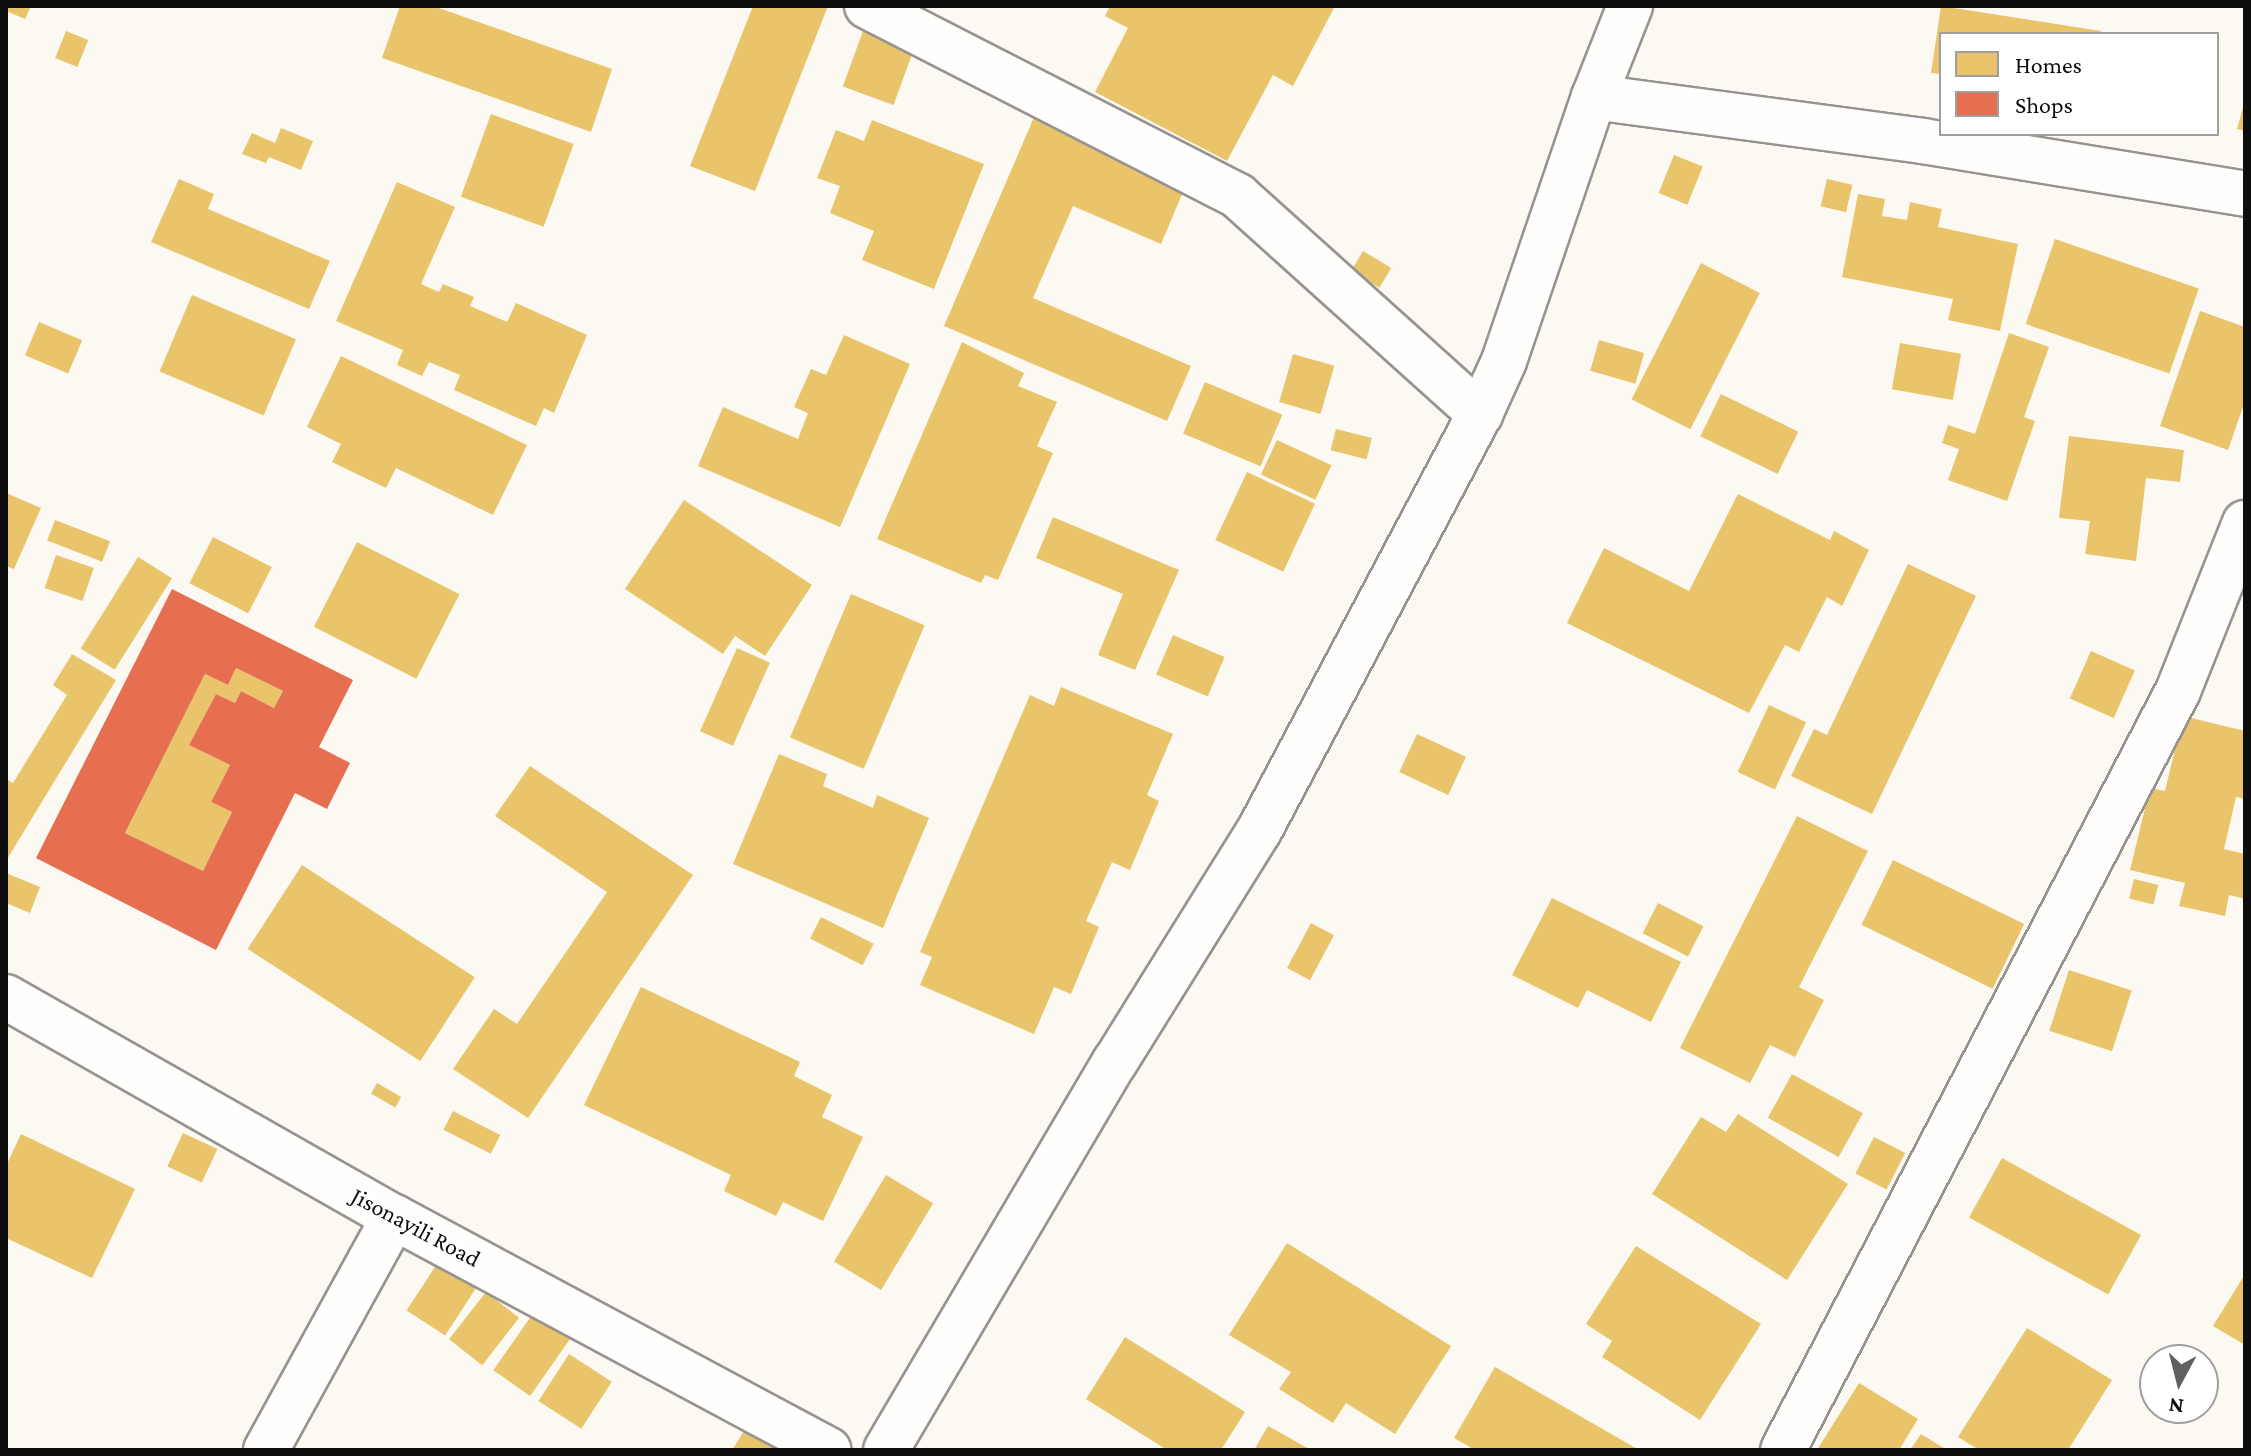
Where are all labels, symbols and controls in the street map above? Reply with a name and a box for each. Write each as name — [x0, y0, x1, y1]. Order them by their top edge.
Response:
legend — [1939, 32, 2219, 136]
text: Homes — [2015, 51, 2082, 78]
text: Shops — [2015, 91, 2073, 118]
street label: Jisonayili Road — [347, 1181, 485, 1273]
north arrow — [2139, 1344, 2219, 1424]
text: N — [2167, 1393, 2185, 1420]

